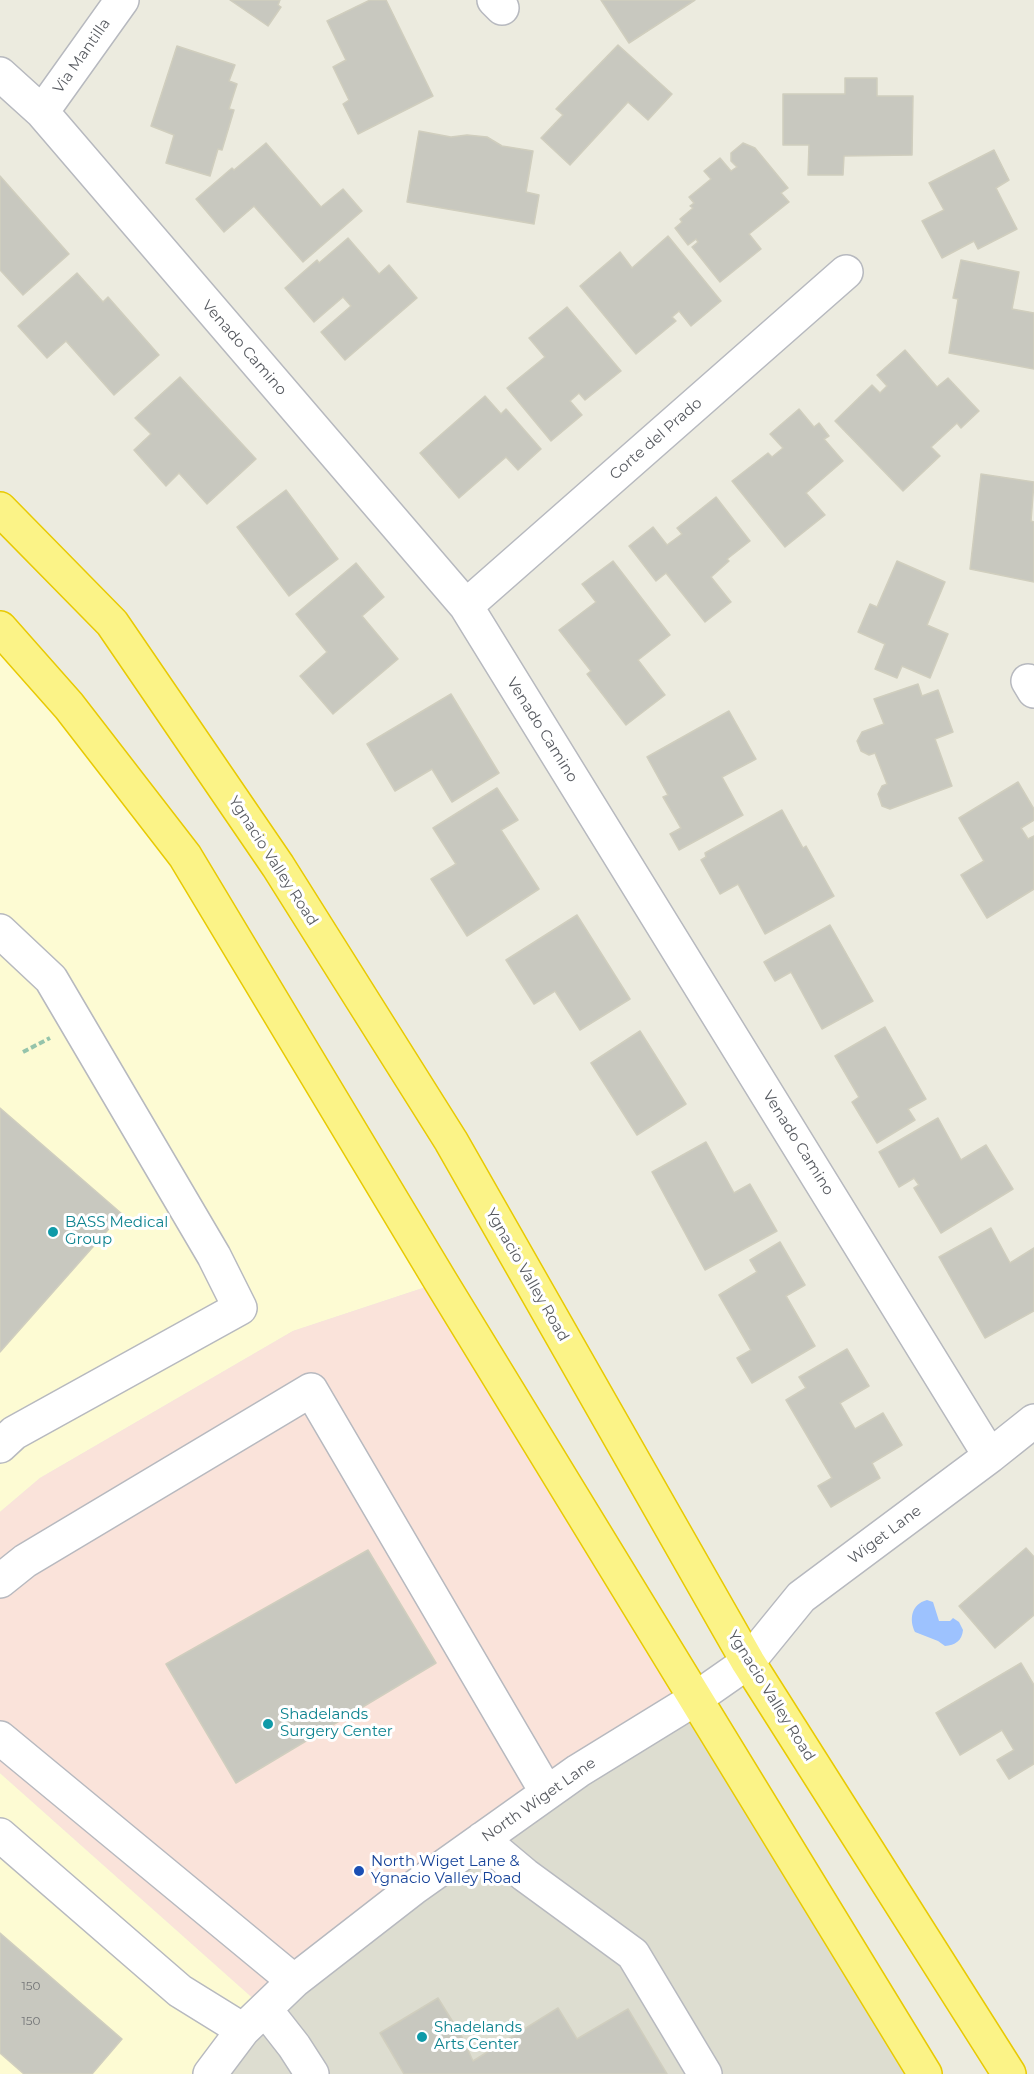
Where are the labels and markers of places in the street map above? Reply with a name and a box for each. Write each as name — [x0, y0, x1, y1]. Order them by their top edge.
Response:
place label: BASS Medical Group — [65, 1214, 168, 1249]
marker: BASS Medical Group — [46, 1225, 60, 1239]
place label: Shadelands Surgery Center — [280, 1706, 393, 1741]
marker: Shadelands Surgery Center — [261, 1717, 275, 1731]
place label: North Wiget Lane & Ygnacio Valley Road — [371, 1853, 521, 1888]
marker: North Wiget Lane & Ygnacio Valley Road — [352, 1864, 366, 1878]
place label: Shadelands Arts Center — [434, 2019, 522, 2054]
marker: Shadelands Arts Center — [415, 2030, 429, 2044]

